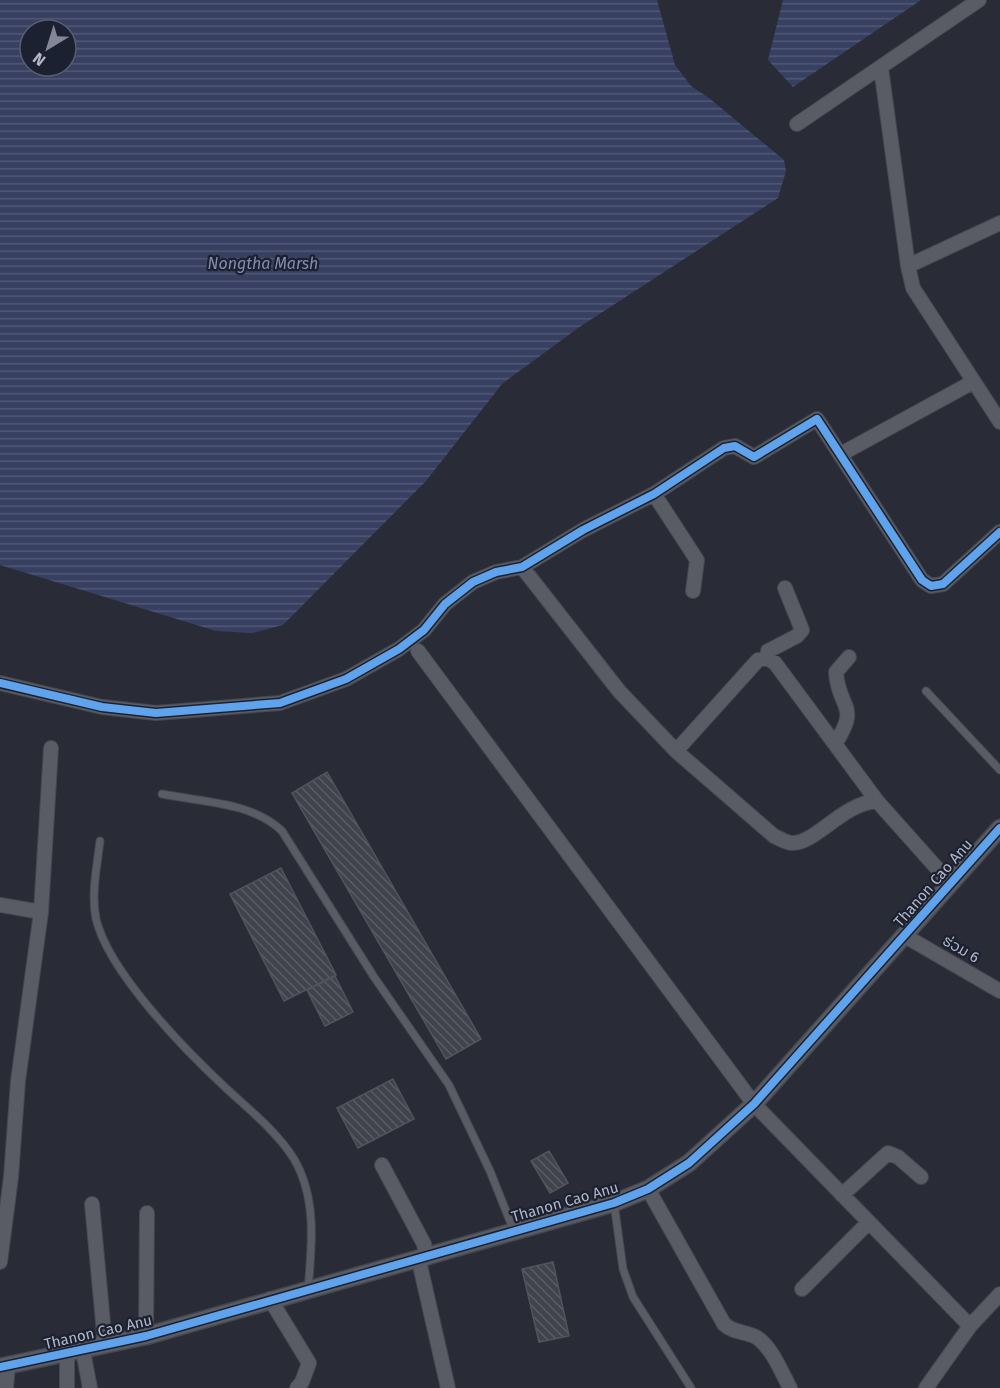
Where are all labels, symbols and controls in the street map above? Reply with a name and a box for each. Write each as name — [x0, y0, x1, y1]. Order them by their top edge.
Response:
north arrow — [18, 18, 78, 78]
text: N — [29, 49, 49, 70]
water label: Nongtha Marsh — [208, 254, 318, 273]
street label: Thanon Cao Anu — [890, 835, 976, 931]
street label: ຮ່ວມ 6 — [940, 931, 982, 967]
street label: Thanon Cao Anu — [510, 1178, 620, 1226]
street label: Thanon Cao Anu — [42, 1311, 154, 1353]

